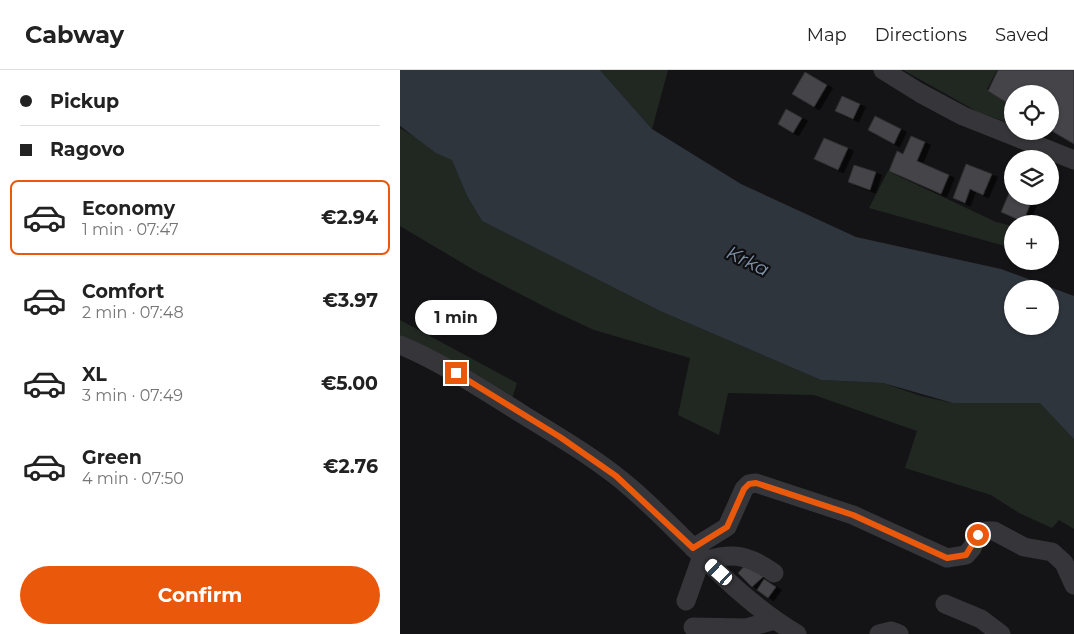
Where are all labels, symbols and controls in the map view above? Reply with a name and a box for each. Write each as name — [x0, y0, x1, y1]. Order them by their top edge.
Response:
text: Cabway — [25, 20, 124, 49]
text: Map — [807, 24, 847, 46]
text: Directions — [875, 24, 967, 46]
text: Saved — [995, 24, 1049, 46]
map controls — [1004, 85, 1059, 335]
button: locate — [1004, 85, 1059, 140]
text: Pickup — [50, 90, 119, 113]
text: Ragovo — [50, 138, 125, 161]
button: layers — [1004, 150, 1059, 205]
icon: car — [22, 195, 67, 240]
text: Economy — [82, 197, 175, 220]
text: €2.94 — [321, 206, 378, 229]
button: + — [1004, 215, 1059, 270]
text: 1 min · 07:47 — [82, 220, 179, 239]
water label: Krka — [723, 241, 773, 281]
icon: car — [22, 278, 67, 323]
text: Comfort — [82, 280, 164, 303]
button: − — [1004, 280, 1059, 335]
text: €3.97 — [323, 289, 378, 312]
callout: 1 min — [415, 300, 497, 336]
text: 2 min · 07:48 — [82, 303, 184, 322]
text: 1 min — [434, 308, 478, 327]
icon: car — [22, 361, 67, 406]
route end — [445, 362, 467, 384]
text: XL — [82, 363, 107, 386]
text: €5.00 — [321, 372, 378, 395]
text: 3 min · 07:49 — [82, 386, 183, 405]
icon: car — [22, 444, 67, 489]
text: Green — [82, 446, 142, 469]
text: €2.76 — [323, 455, 378, 478]
text: 4 min · 07:50 — [82, 469, 184, 488]
route start — [967, 524, 989, 546]
car — [702, 556, 735, 588]
button: Confirm — [20, 566, 380, 624]

